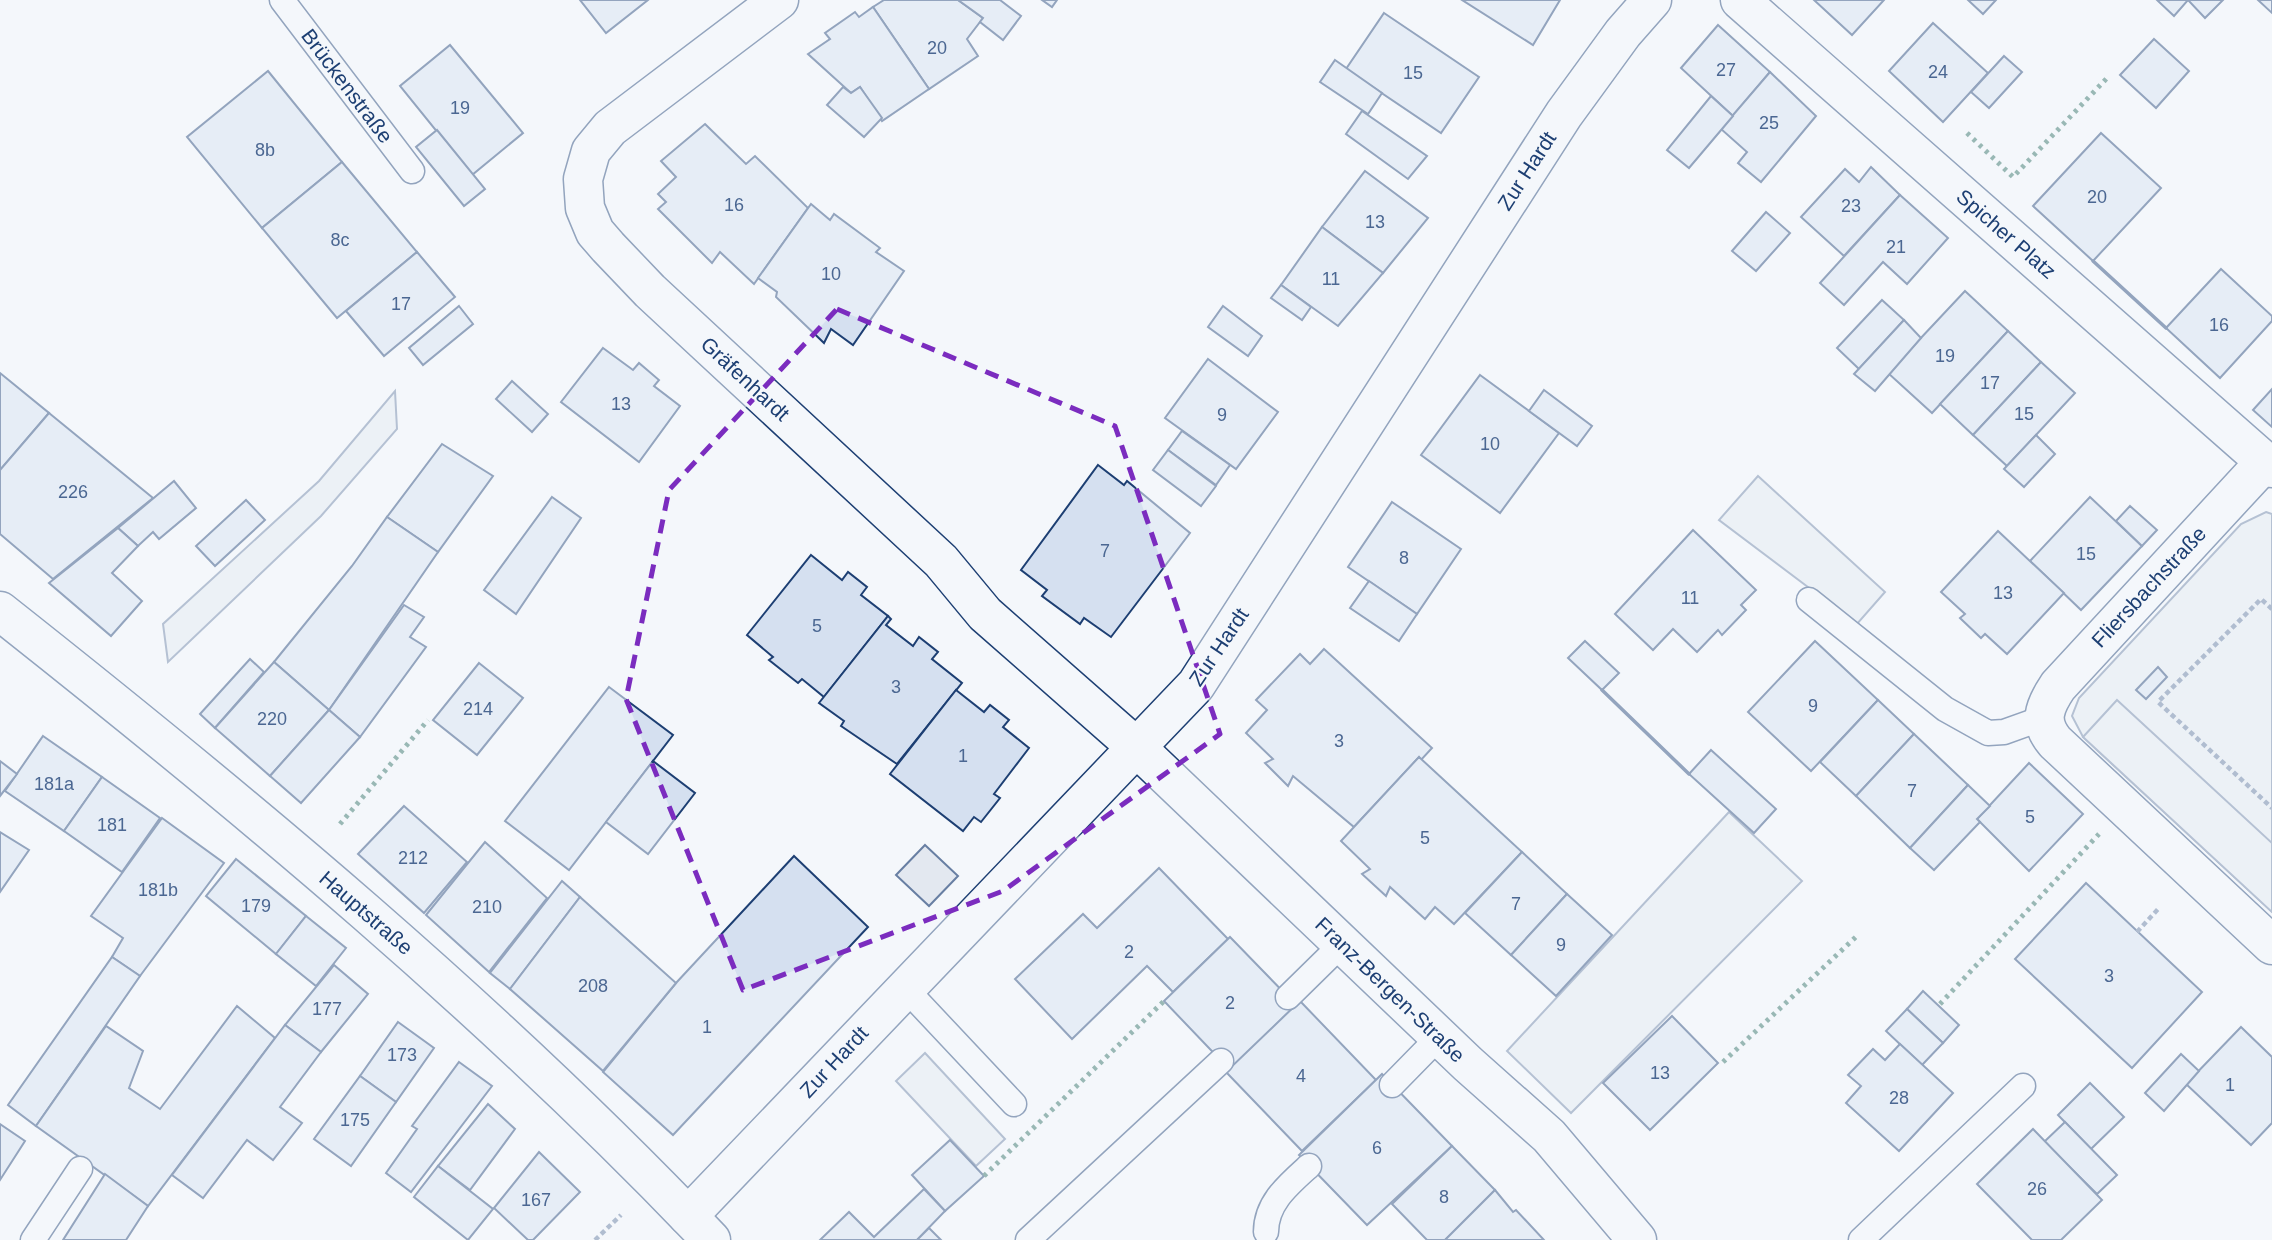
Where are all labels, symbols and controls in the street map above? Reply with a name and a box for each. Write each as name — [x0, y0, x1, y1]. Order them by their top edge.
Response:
street label: Brückenstraße — [297, 24, 398, 147]
house number: 20 — [927, 38, 947, 58]
house number: 27 — [1716, 60, 1736, 80]
house number: 24 — [1928, 62, 1948, 82]
house number: 15 — [1403, 63, 1423, 83]
house number: 19 — [450, 98, 470, 118]
house number: 25 — [1759, 113, 1779, 133]
street label: Zur Hardt — [1493, 127, 1560, 214]
house number: 8b — [255, 140, 275, 160]
street label: Spicher Platz — [1952, 184, 2061, 283]
house number: 20 — [2087, 187, 2107, 207]
house number: 16 — [724, 195, 744, 215]
house number: 23 — [1841, 196, 1861, 216]
house number: 13 — [1365, 212, 1385, 232]
house number: 8c — [330, 230, 350, 250]
house number: 21 — [1886, 237, 1906, 257]
house number: 10 — [821, 264, 841, 284]
house number: 11 — [1322, 269, 1340, 289]
house number: 17 — [391, 294, 411, 314]
house number: 16 — [2209, 315, 2229, 335]
street label: Gräfenhardt — [697, 332, 794, 425]
house number: 19 — [1935, 346, 1955, 366]
house number: 17 — [1980, 373, 2000, 393]
house number: 13 — [611, 394, 631, 414]
house number: 15 — [2014, 404, 2034, 424]
house number: 9 — [1217, 405, 1227, 425]
house number: 10 — [1480, 434, 1500, 454]
house number: 226 — [58, 482, 88, 502]
street label: Fliersbachstraße — [2087, 522, 2210, 652]
house number: 7 — [1100, 541, 1110, 561]
house number: 15 — [2076, 544, 2096, 564]
house number: 8 — [1399, 548, 1409, 568]
house number: 13 — [1993, 583, 2013, 603]
house number: 11 — [1681, 588, 1699, 608]
street label: Zur Hardt — [1184, 603, 1253, 690]
house number: 5 — [812, 616, 822, 636]
house number: 3 — [891, 677, 901, 697]
house number: 9 — [1808, 696, 1818, 716]
house number: 214 — [463, 699, 493, 719]
house number: 220 — [257, 709, 287, 729]
house number: 3 — [1334, 731, 1344, 751]
house number: 1 — [958, 746, 968, 766]
house number: 181a — [34, 774, 75, 794]
house number: 7 — [1907, 781, 1917, 801]
house number: 5 — [2025, 807, 2035, 827]
house number: 181 — [97, 815, 127, 835]
house number: 5 — [1420, 828, 1430, 848]
house number: 212 — [398, 848, 428, 868]
street label: Hauptstraße — [315, 866, 417, 959]
house number: 181b — [138, 880, 178, 900]
house number: 7 — [1511, 894, 1521, 914]
house number: 179 — [241, 896, 271, 916]
house number: 210 — [472, 897, 502, 917]
street label: Franz-Bergen-Straße — [1311, 912, 1470, 1067]
house number: 9 — [1556, 935, 1566, 955]
house number: 2 — [1124, 942, 1134, 962]
house number: 3 — [2104, 966, 2114, 986]
house number: 208 — [578, 976, 608, 996]
house number: 2 — [1225, 993, 1235, 1013]
house number: 177 — [312, 999, 342, 1019]
house number: 1 — [702, 1017, 712, 1037]
street label: Zur Hardt — [795, 1021, 872, 1102]
house number: 173 — [387, 1045, 417, 1065]
house number: 13 — [1650, 1063, 1670, 1083]
house number: 4 — [1296, 1066, 1306, 1086]
house number: 1 — [2225, 1075, 2235, 1095]
house number: 28 — [1889, 1088, 1909, 1108]
house number: 175 — [340, 1110, 370, 1130]
house number: 6 — [1372, 1138, 1382, 1158]
house number: 26 — [2027, 1179, 2047, 1199]
house number: 8 — [1439, 1187, 1449, 1207]
house number: 167 — [521, 1190, 551, 1210]

